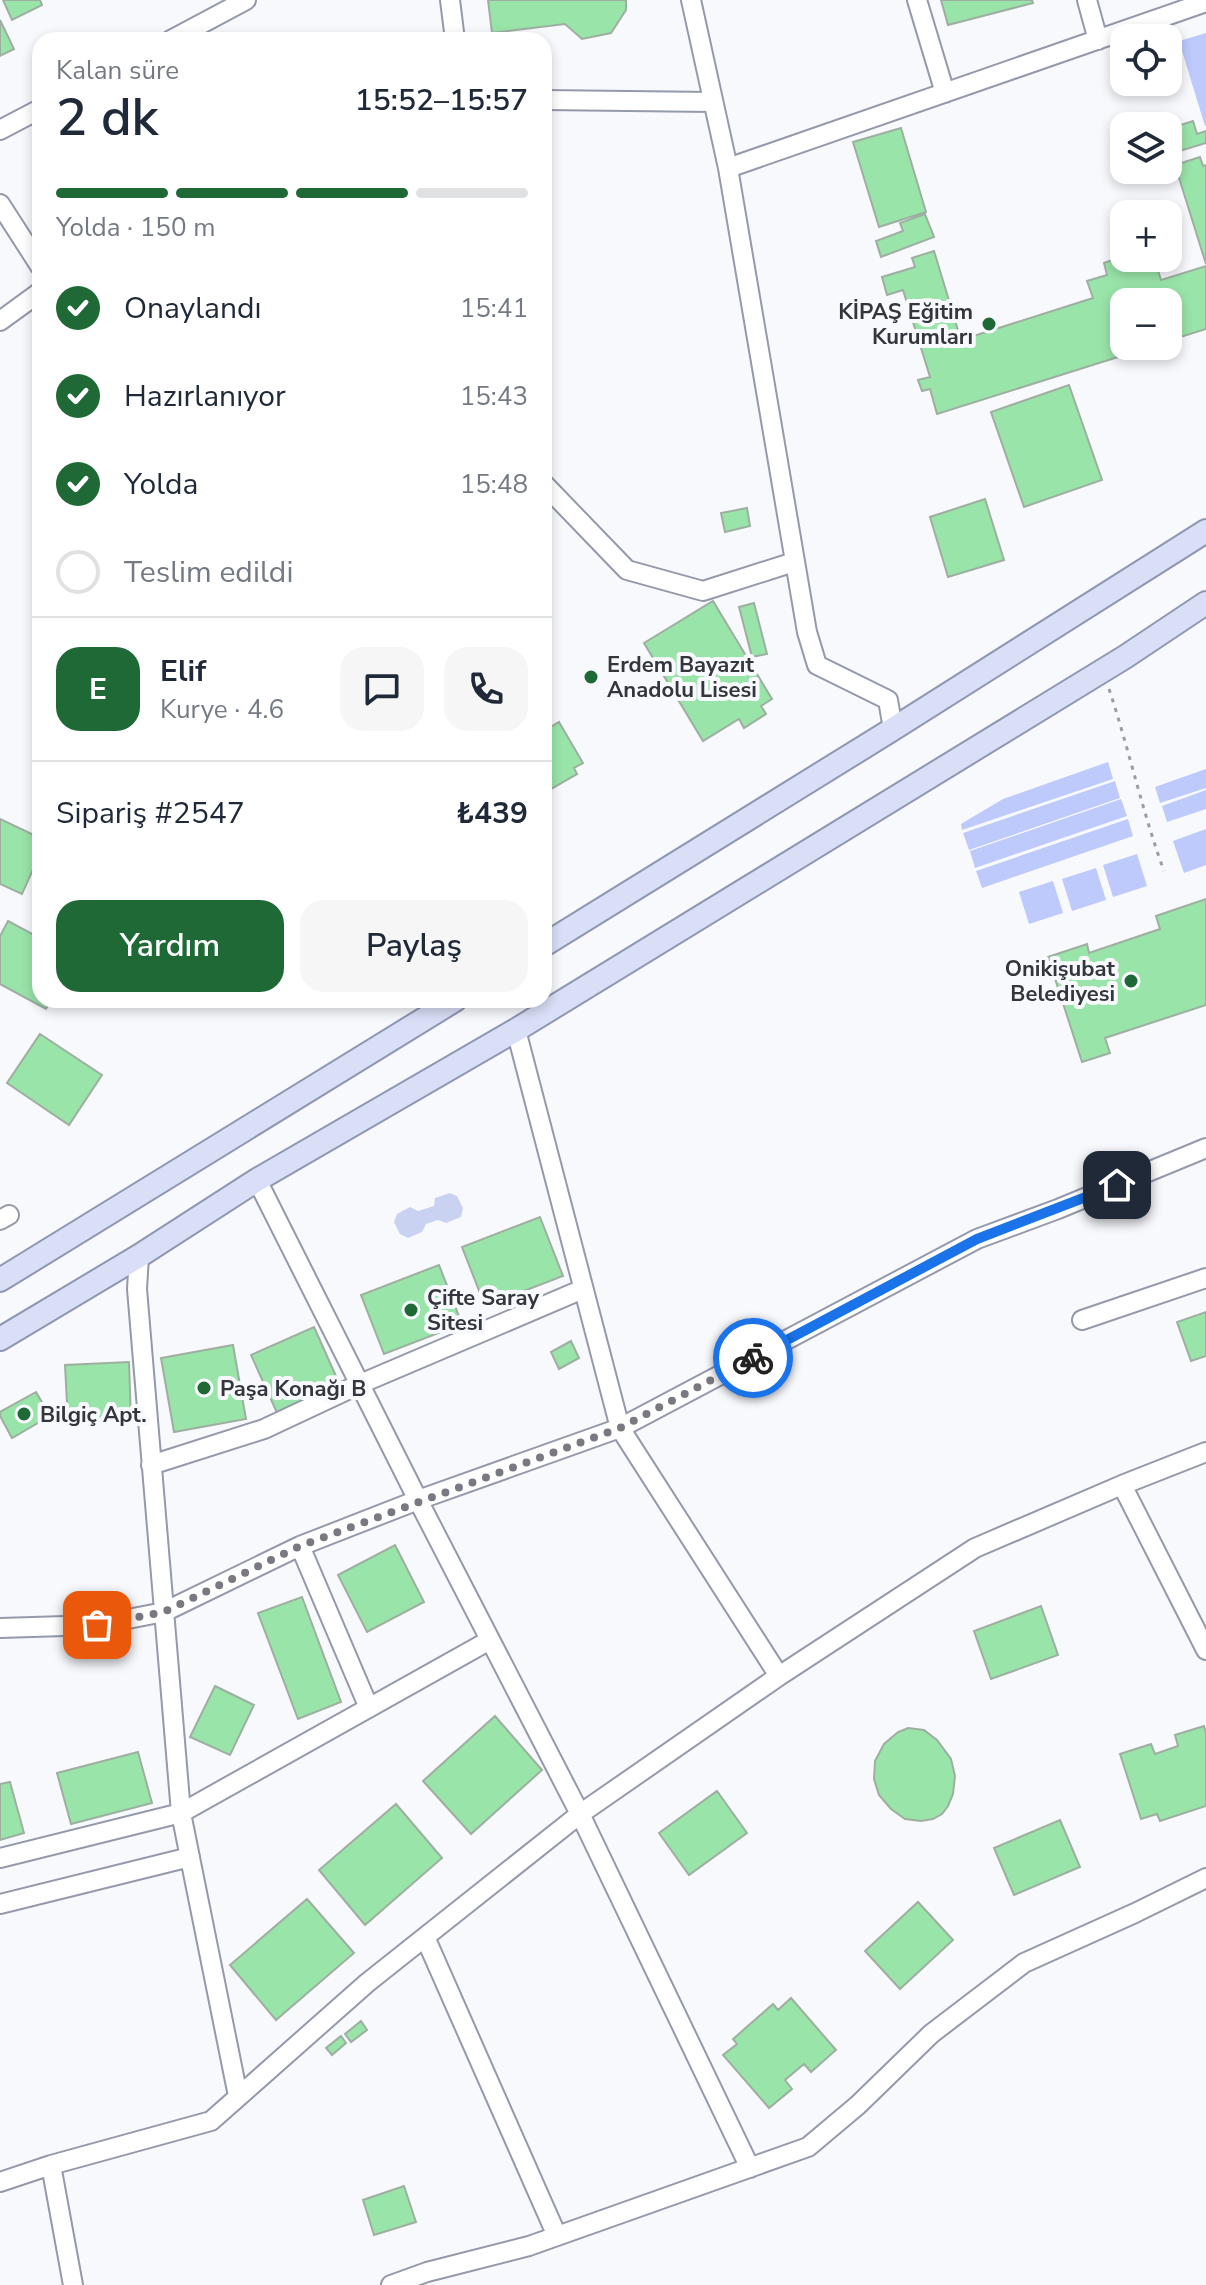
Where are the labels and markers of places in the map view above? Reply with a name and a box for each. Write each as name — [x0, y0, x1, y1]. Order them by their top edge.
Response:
place label: KİPAŞ Eğitim Kurumları — [838, 297, 973, 352]
marker: KİPAŞ Eğitim Kurumları — [980, 315, 998, 333]
place label: Erdem Bayazıt Anadolu Lisesi — [607, 650, 757, 705]
marker: Erdem Bayazıt Anadolu Lisesi — [582, 668, 600, 686]
place label: Onikişubat Belediyesi — [1005, 954, 1116, 1009]
marker: Onikişubat Belediyesi — [1122, 972, 1140, 990]
pin — [1083, 1151, 1151, 1219]
place label: Çifte Saray Sitesi — [427, 1283, 539, 1338]
marker: Çifte Saray Sitesi — [402, 1301, 420, 1319]
place label: Paşa Konağı B — [220, 1374, 366, 1404]
marker: Paşa Konağı B — [195, 1379, 213, 1397]
place label: Bilgiç Apt. — [40, 1400, 147, 1430]
marker: Bilgiç Apt. — [15, 1405, 33, 1423]
pin — [63, 1591, 131, 1659]

